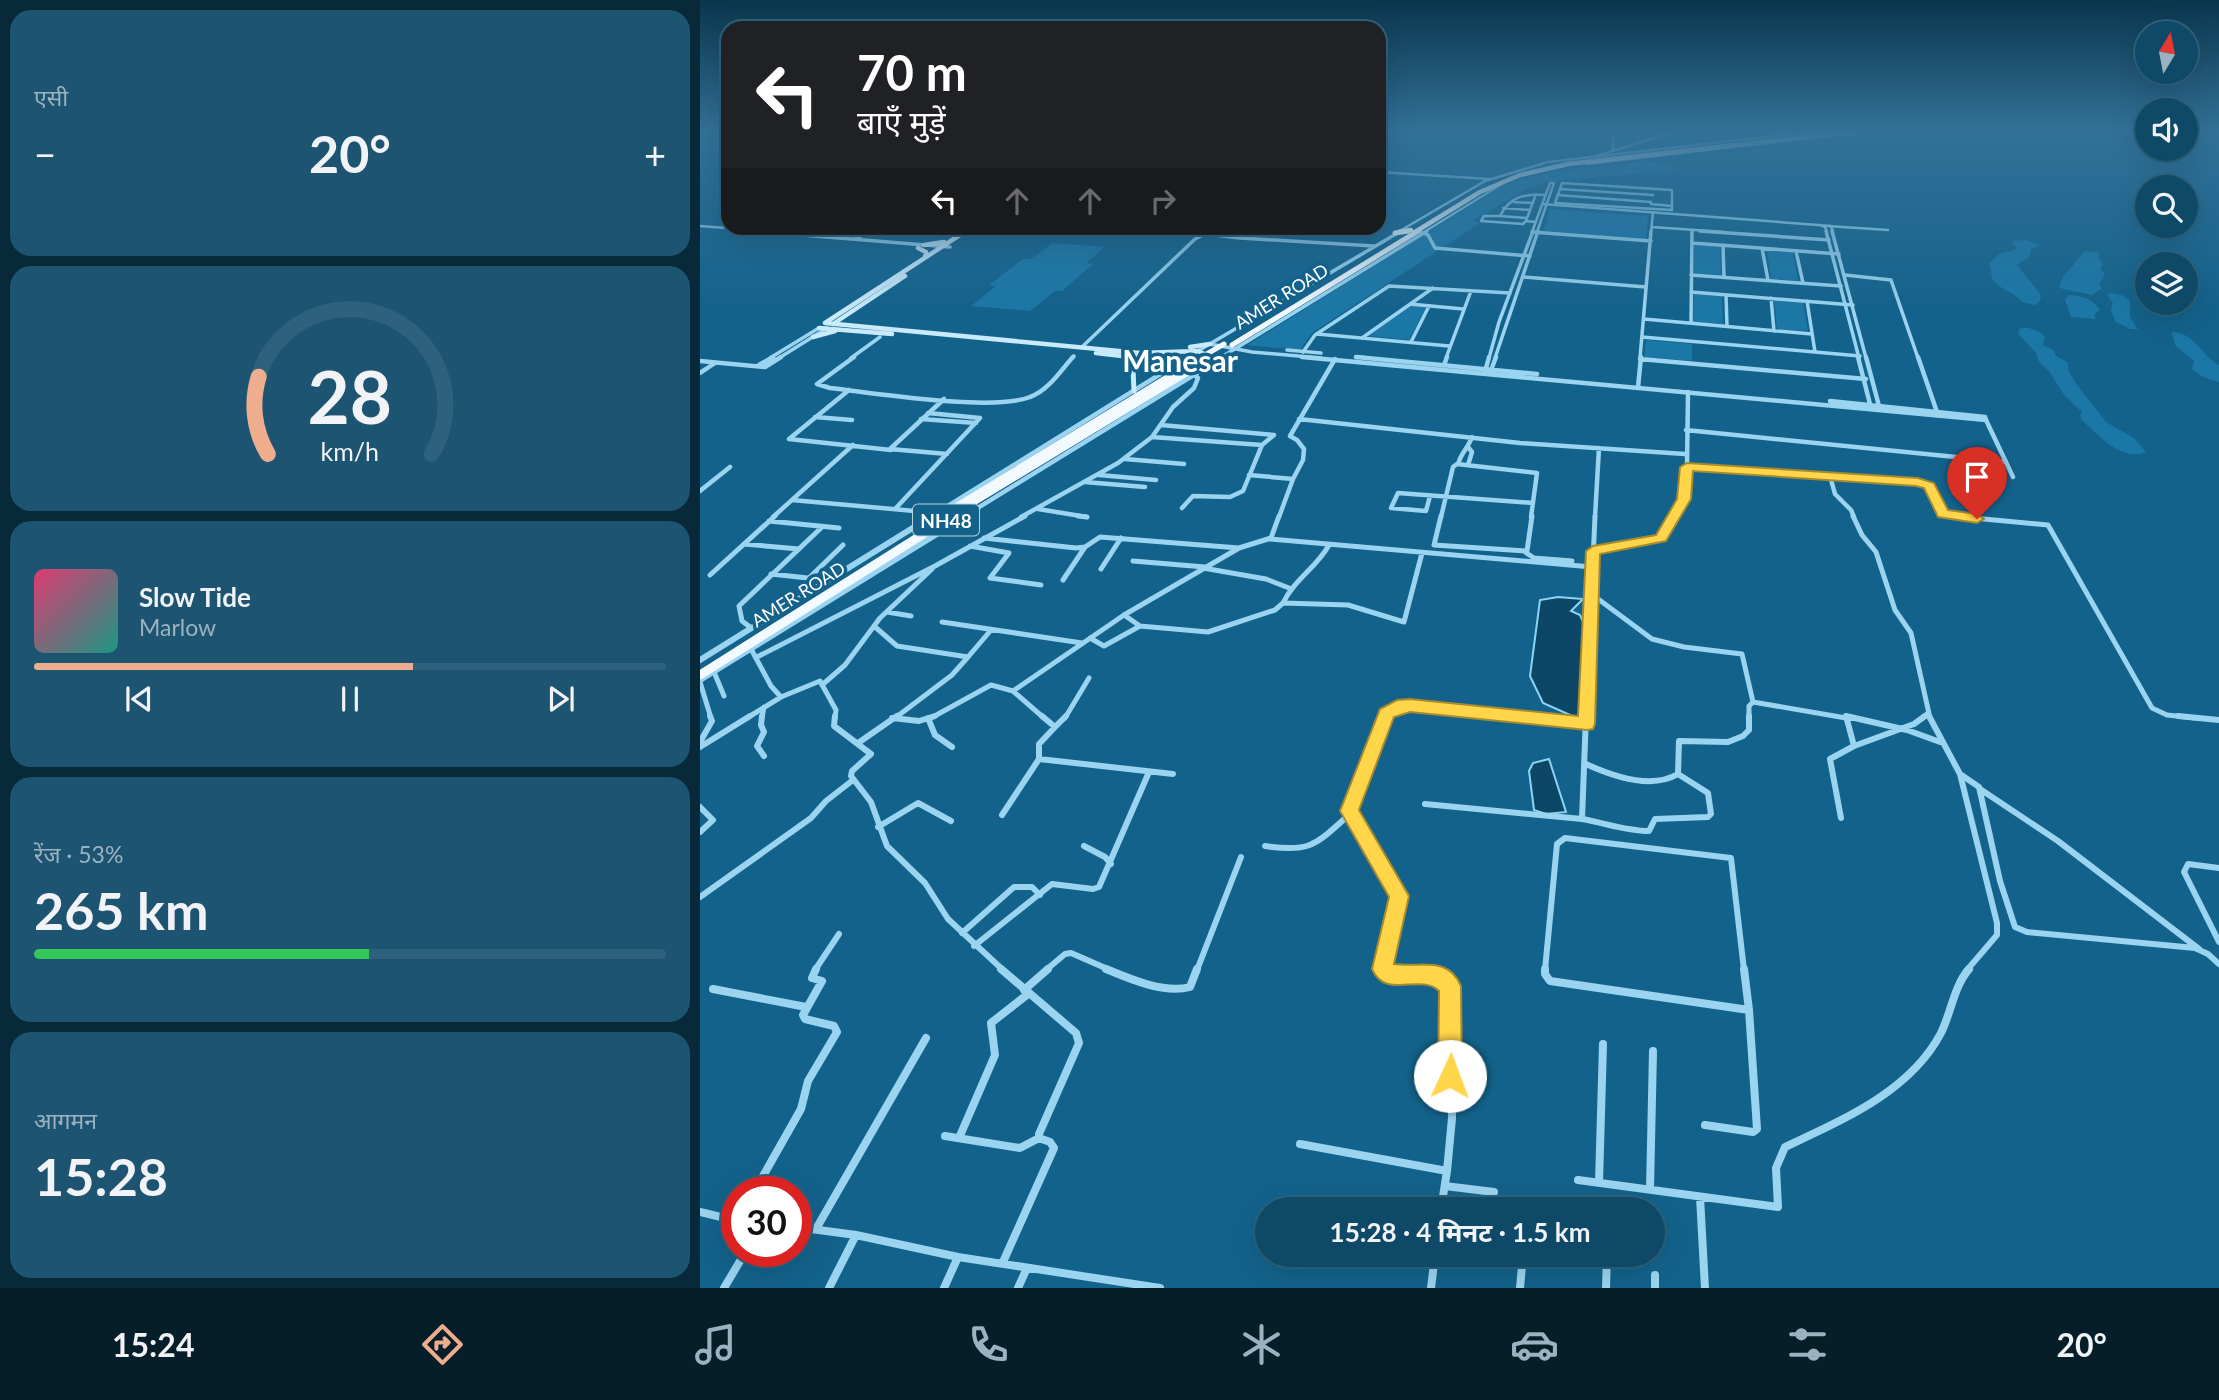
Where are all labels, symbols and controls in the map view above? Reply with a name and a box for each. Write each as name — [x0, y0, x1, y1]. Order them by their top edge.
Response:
north arrow — [2135, 21, 2198, 84]
map controls — [2135, 21, 2198, 315]
text: 70 m — [857, 43, 967, 101]
icon: left — [742, 49, 833, 140]
text: एसी — [34, 83, 68, 111]
button: sound — [2135, 98, 2198, 161]
text: बाएँ मुड़ें — [857, 102, 946, 141]
text: 20° — [309, 122, 391, 184]
text: − — [34, 131, 56, 177]
text: + — [644, 131, 666, 177]
button: search — [2135, 175, 2198, 238]
icon: left — [925, 182, 963, 220]
icon: ahead — [998, 182, 1036, 220]
icon: ahead — [1071, 182, 1109, 220]
icon: right — [1144, 182, 1182, 220]
button: layers — [2135, 252, 2198, 315]
street label: AMER ROAD — [1230, 259, 1332, 333]
district label: Manesar — [1122, 342, 1239, 378]
text: 28 — [308, 353, 392, 441]
text: km/h — [321, 436, 379, 466]
pin — [1947, 447, 2007, 519]
icon: arrive — [1958, 458, 1996, 496]
road number: NH48 — [913, 505, 979, 536]
street label: AMER ROAD — [747, 557, 849, 631]
text: Slow Tide — [139, 581, 251, 613]
text: Marlow — [139, 613, 216, 641]
icon: previous — [120, 680, 158, 718]
icon: pause — [331, 680, 369, 718]
icon: next — [542, 680, 580, 718]
text: रेंज · 53% — [34, 840, 123, 868]
text: 265 km — [34, 879, 208, 941]
position arrow — [1413, 1039, 1487, 1113]
text: आगमन — [34, 1106, 97, 1134]
text: 15:28 — [34, 1145, 168, 1207]
speed limit sign: 30 — [721, 1176, 812, 1267]
text: 15:28 · 4 मिनट · 1.5 km — [1330, 1216, 1590, 1248]
icon: directions — [418, 1320, 467, 1369]
icon: music — [691, 1320, 740, 1369]
icon: phone — [964, 1320, 1013, 1369]
icon: climate — [1237, 1320, 1286, 1369]
icon: car — [1510, 1320, 1559, 1369]
icon: filters — [1783, 1320, 1832, 1369]
text: 15:24 — [112, 1325, 194, 1364]
text: 20° — [2056, 1325, 2107, 1364]

